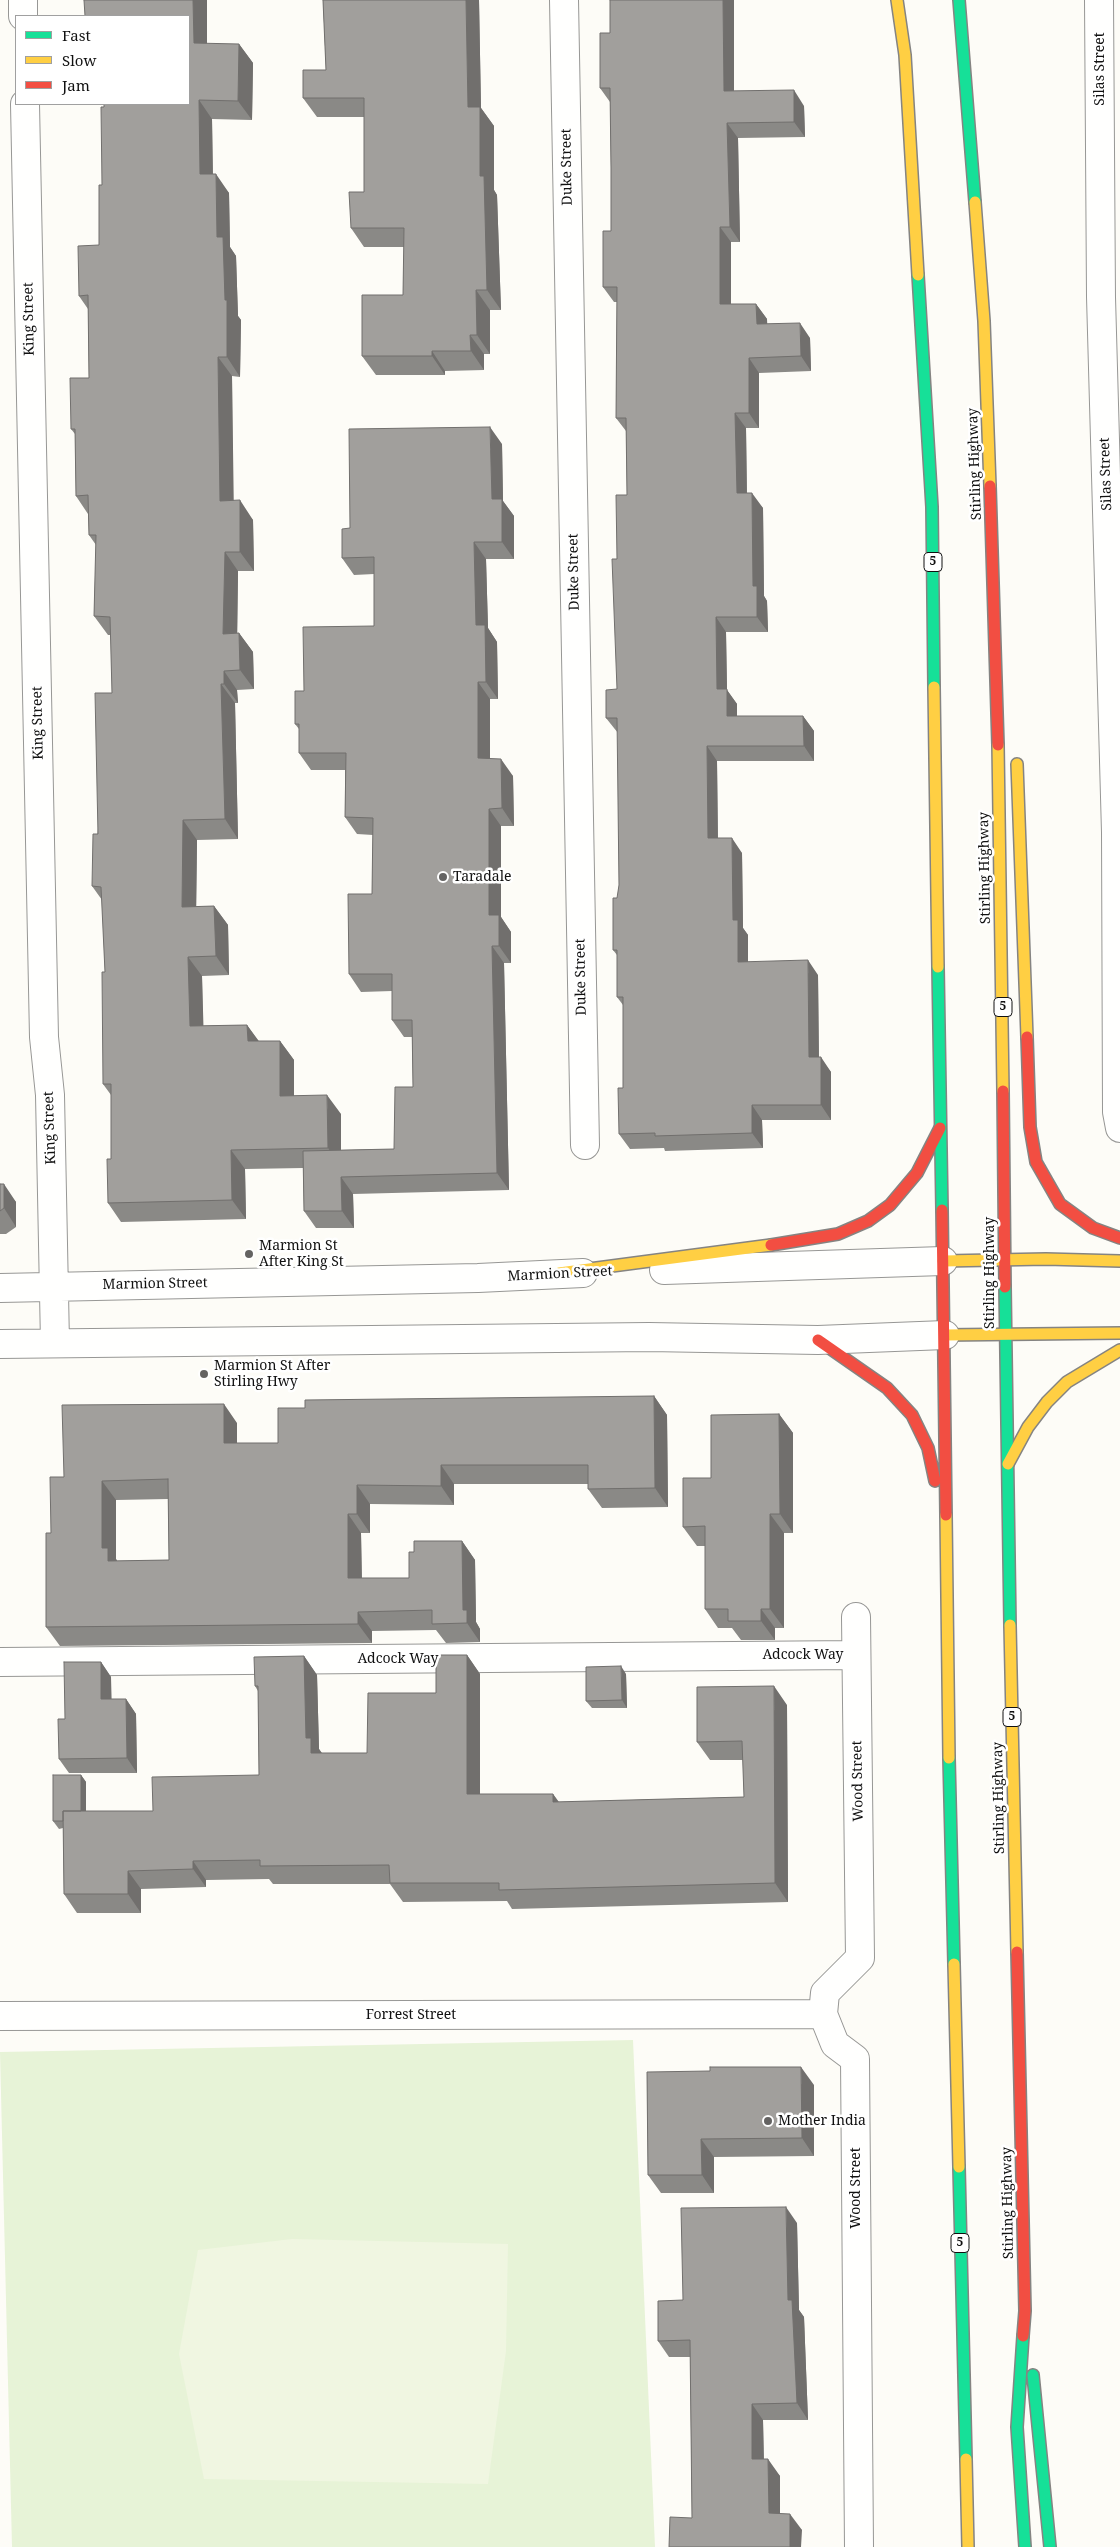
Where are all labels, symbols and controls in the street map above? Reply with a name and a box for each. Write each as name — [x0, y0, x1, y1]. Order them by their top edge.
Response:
legend — [15, 15, 190, 105]
text: Fast — [62, 25, 91, 45]
street label: Silas Street — [1092, 32, 1108, 106]
text: Slow — [62, 50, 96, 70]
text: Jam — [62, 75, 90, 95]
street label: Duke Street — [558, 128, 576, 206]
street label: King Street — [20, 282, 38, 356]
street label: Stirling Highway — [965, 408, 985, 520]
street label: Silas Street — [1096, 437, 1116, 511]
street label: Duke Street — [565, 533, 583, 611]
road number: 5 — [924, 552, 942, 572]
street label: King Street — [29, 686, 47, 760]
street label: Stirling Highway — [976, 812, 994, 924]
place label: Taradale — [453, 869, 512, 885]
marker: Taradale — [437, 871, 449, 883]
street label: Duke Street — [572, 938, 590, 1016]
road number: 5 — [994, 998, 1012, 1016]
street label: King Street — [40, 1091, 60, 1165]
street label: Stirling Highway — [982, 1217, 998, 1329]
place label: Marmion St After King St — [259, 1238, 344, 1270]
marker: Marmion St After King St — [243, 1248, 255, 1260]
street label: Marmion Street — [507, 1263, 613, 1285]
street label: Marmion Street — [102, 1275, 208, 1293]
place label: Marmion St After Stirling Hwy — [214, 1358, 330, 1390]
marker: Marmion St After Stirling Hwy — [198, 1368, 210, 1380]
street label: Adcock Way — [762, 1647, 844, 1663]
street label: Adcock Way — [357, 1651, 439, 1667]
road number: 5 — [1003, 1708, 1021, 1726]
street label: Wood Street — [849, 1740, 867, 1822]
street label: Stirling Highway — [990, 1742, 1008, 1854]
street label: Forrest Street — [366, 2007, 456, 2023]
place label: Mother India — [778, 2113, 866, 2129]
marker: Mother India — [762, 2115, 774, 2127]
street label: Wood Street — [848, 2147, 864, 2229]
street label: Stirling Highway — [999, 2147, 1017, 2259]
road number: 5 — [951, 2234, 969, 2252]

